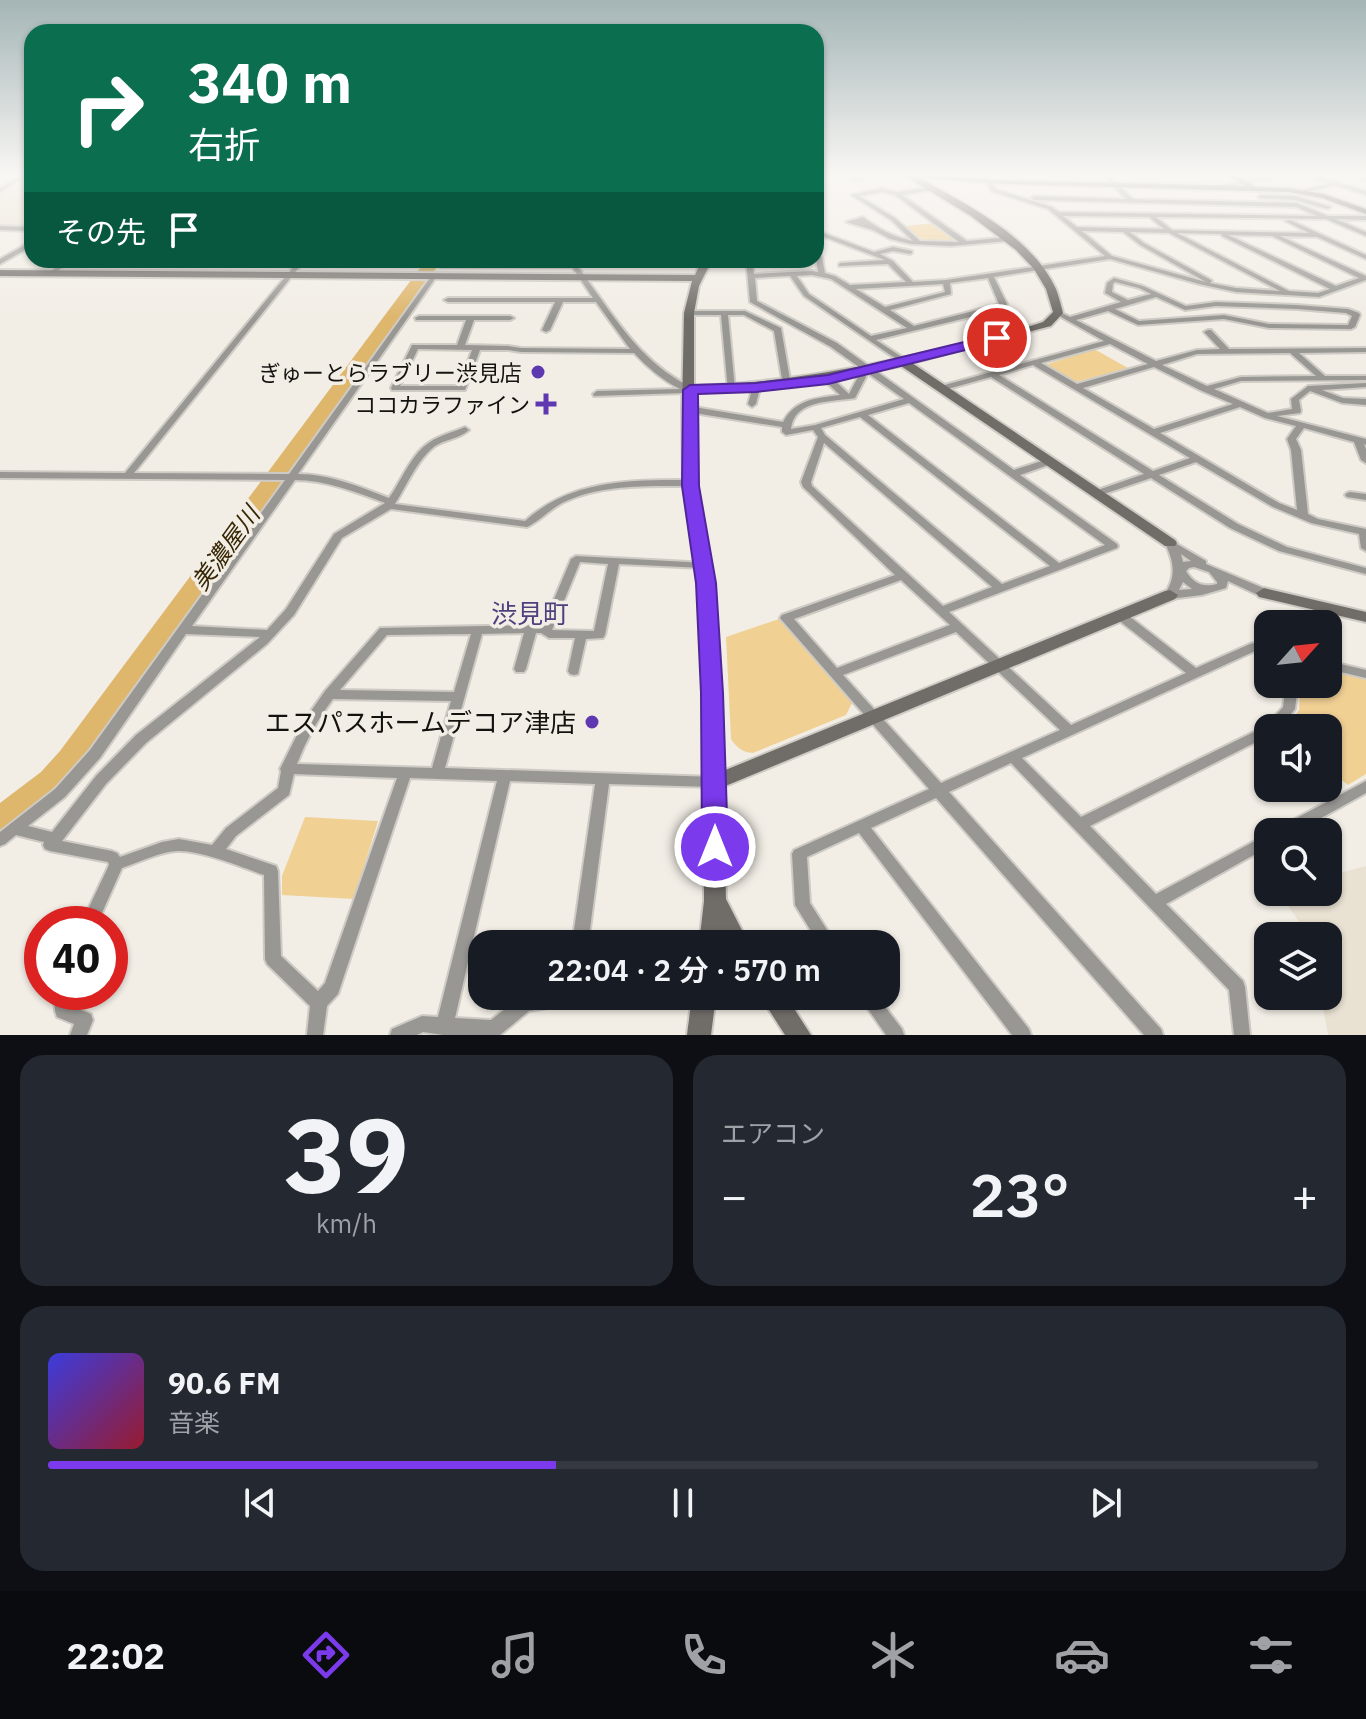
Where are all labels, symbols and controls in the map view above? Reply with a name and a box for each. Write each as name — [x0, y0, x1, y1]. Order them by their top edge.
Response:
text: 340 m — [188, 46, 352, 118]
icon: right — [56, 56, 160, 160]
text: 右折 — [188, 121, 260, 168]
icon: arrive — [162, 208, 206, 252]
text: その先 — [56, 212, 146, 251]
pin — [963, 304, 1031, 372]
icon: arrive — [975, 316, 1019, 360]
place label: ぎゅーとらラブリー渋見店 — [259, 358, 522, 387]
marker: ぎゅーとらラブリー渋見店 — [529, 363, 547, 381]
place label: ココカラファイン — [354, 390, 530, 419]
marker: ココカラファイン — [537, 395, 555, 413]
water label: 美濃屋川 — [184, 497, 268, 596]
district label: 渋見町 — [491, 596, 569, 630]
north arrow — [1254, 610, 1342, 698]
map controls — [1254, 610, 1342, 1010]
place label: エスパスホームデコア津店 — [265, 705, 576, 739]
marker: エスパスホームデコア津店 — [583, 713, 601, 731]
button: sound — [1254, 714, 1342, 802]
position arrow — [673, 805, 757, 889]
button: search — [1254, 818, 1342, 906]
speed limit sign: 40 — [24, 906, 128, 1010]
button: layers — [1254, 922, 1342, 1010]
text: 22:04 · 2 分 · 570 m — [547, 950, 821, 989]
text: 39 — [284, 1086, 409, 1222]
text: エアコン — [721, 1116, 825, 1150]
text: 23° — [969, 1155, 1070, 1234]
text: − — [721, 1167, 747, 1224]
text: + — [1292, 1167, 1318, 1224]
text: km/h — [316, 1206, 377, 1240]
text: 90.6 FM — [168, 1363, 281, 1402]
text: 音楽 — [168, 1405, 220, 1439]
icon: previous — [238, 1481, 282, 1525]
icon: pause — [661, 1481, 705, 1525]
icon: next — [1084, 1481, 1128, 1525]
icon: directions — [298, 1627, 354, 1683]
icon: music — [487, 1627, 543, 1683]
icon: phone — [676, 1627, 732, 1683]
icon: climate — [865, 1627, 921, 1683]
icon: car — [1054, 1627, 1110, 1683]
icon: filters — [1243, 1627, 1299, 1683]
text: 22:02 — [67, 1632, 165, 1679]

